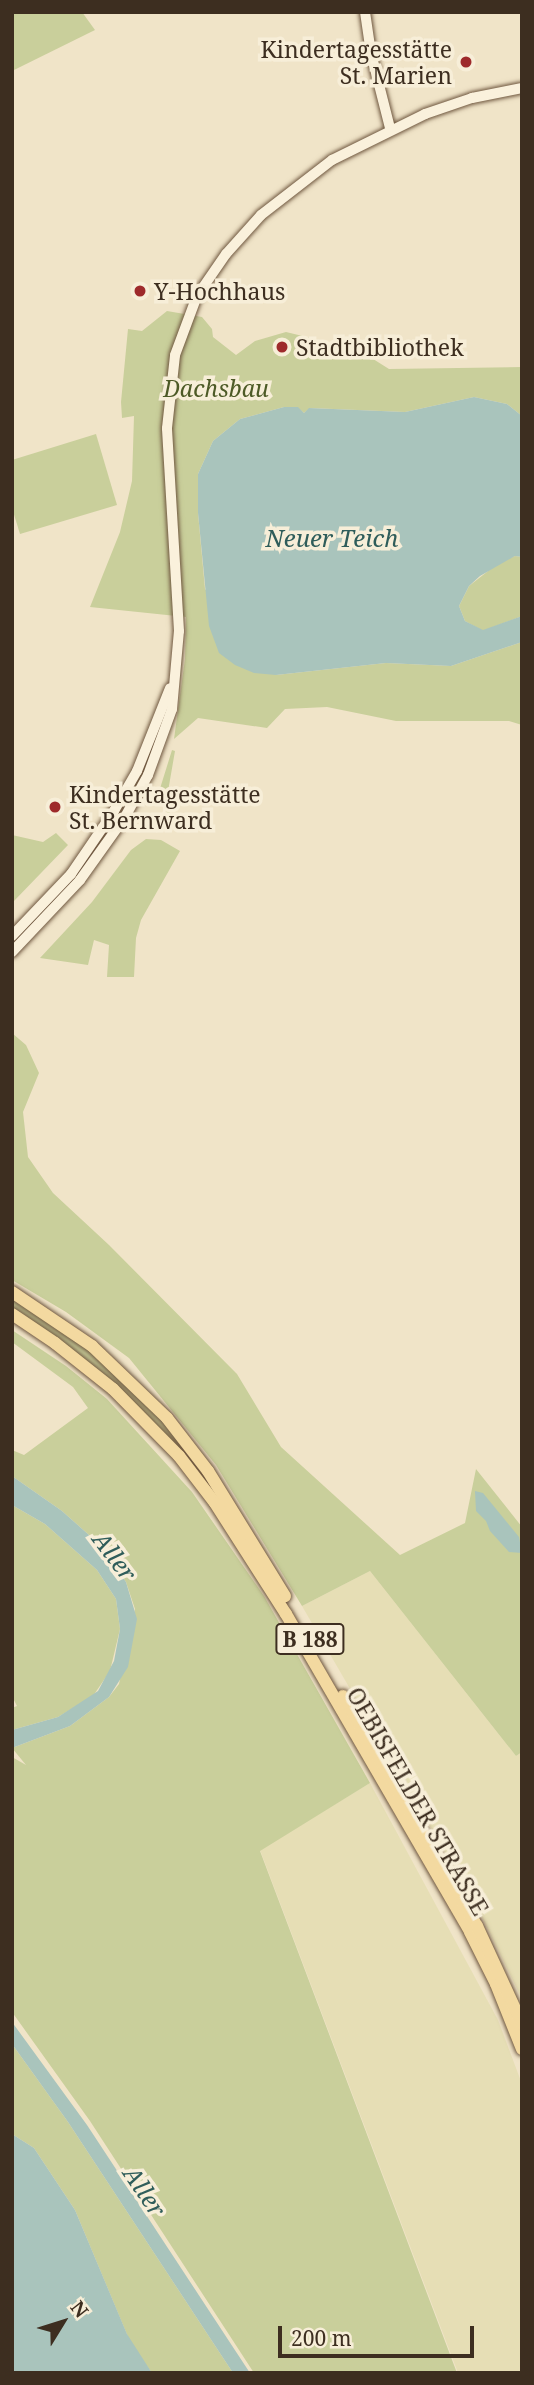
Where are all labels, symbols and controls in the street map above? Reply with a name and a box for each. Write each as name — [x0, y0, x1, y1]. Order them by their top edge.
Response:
place label: Kindertagesstätte St. Marien — [260, 35, 452, 89]
marker: Kindertagesstätte St. Marien — [458, 54, 474, 70]
place label: Y-Hochhaus — [154, 277, 285, 305]
marker: Y-Hochhaus — [132, 283, 148, 299]
place label: Stadtbibliothek — [296, 333, 464, 361]
marker: Stadtbibliothek — [274, 339, 290, 355]
park label: Dachsbau — [163, 374, 269, 402]
water label: Neuer Teich — [265, 524, 399, 552]
place label: Kindertagesstätte St. Bernward — [69, 780, 261, 834]
marker: Kindertagesstätte St. Bernward — [47, 799, 63, 815]
water label: Aller — [87, 1526, 143, 1586]
road number: B 188 — [275, 1622, 345, 1656]
street label: OEBISFELDER STRASSE — [341, 1682, 495, 1920]
water label: Aller — [118, 2160, 172, 2222]
north arrow — [28, 2287, 98, 2357]
text: N — [65, 2295, 94, 2323]
scale bar — [282, 2312, 478, 2356]
text: 200 m — [291, 2324, 352, 2352]

